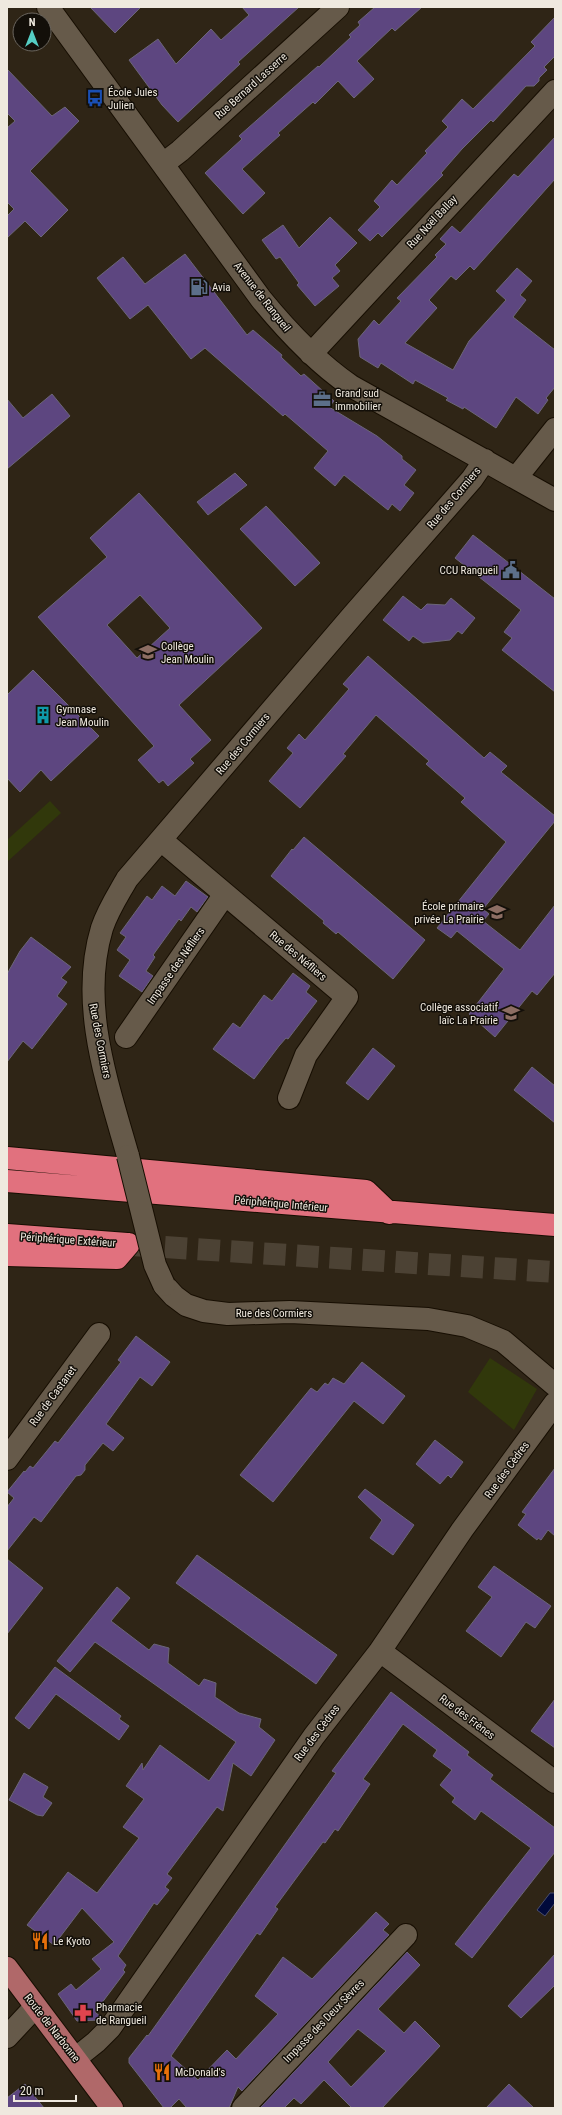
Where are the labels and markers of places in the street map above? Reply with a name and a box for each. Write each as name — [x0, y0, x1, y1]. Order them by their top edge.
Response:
place label: École Jules Julien — [108, 86, 158, 112]
bus stop icon: École Jules Julien — [85, 88, 105, 108]
fuel station icon: Avia — [189, 277, 209, 297]
place label: Avia — [212, 281, 231, 294]
place label: Grand sud immobilier — [335, 387, 382, 413]
office icon: Grand sud immobilier — [312, 389, 332, 409]
public building icon: CCU Rangueil — [501, 560, 521, 580]
place label: CCU Rangueil — [439, 564, 498, 577]
place label: Collège Jean Moulin — [161, 640, 214, 666]
school or university icon: Collège Jean Moulin — [138, 642, 158, 662]
place label: Gymnase Jean Moulin — [56, 703, 109, 729]
building icon: Gymnase Jean Moulin — [33, 705, 53, 725]
place label: École primaire privée La Prairie — [414, 900, 484, 926]
school or university icon: École primaire privée La Prairie — [487, 902, 507, 922]
place label: Collège associatif laïc La Prairie — [420, 1001, 499, 1027]
school or university icon: Collège associatif laïc La Prairie — [501, 1003, 521, 1023]
restaurant icon: Le Kyoto — [30, 1931, 50, 1951]
place label: Le Kyoto — [53, 1935, 91, 1948]
place label: Pharmacie de Rangueil — [96, 2001, 147, 2027]
pharmacy icon: Pharmacie de Rangueil — [73, 2003, 93, 2023]
restaurant icon: McDonald's — [152, 2062, 172, 2082]
place label: McDonald's — [175, 2066, 225, 2079]

